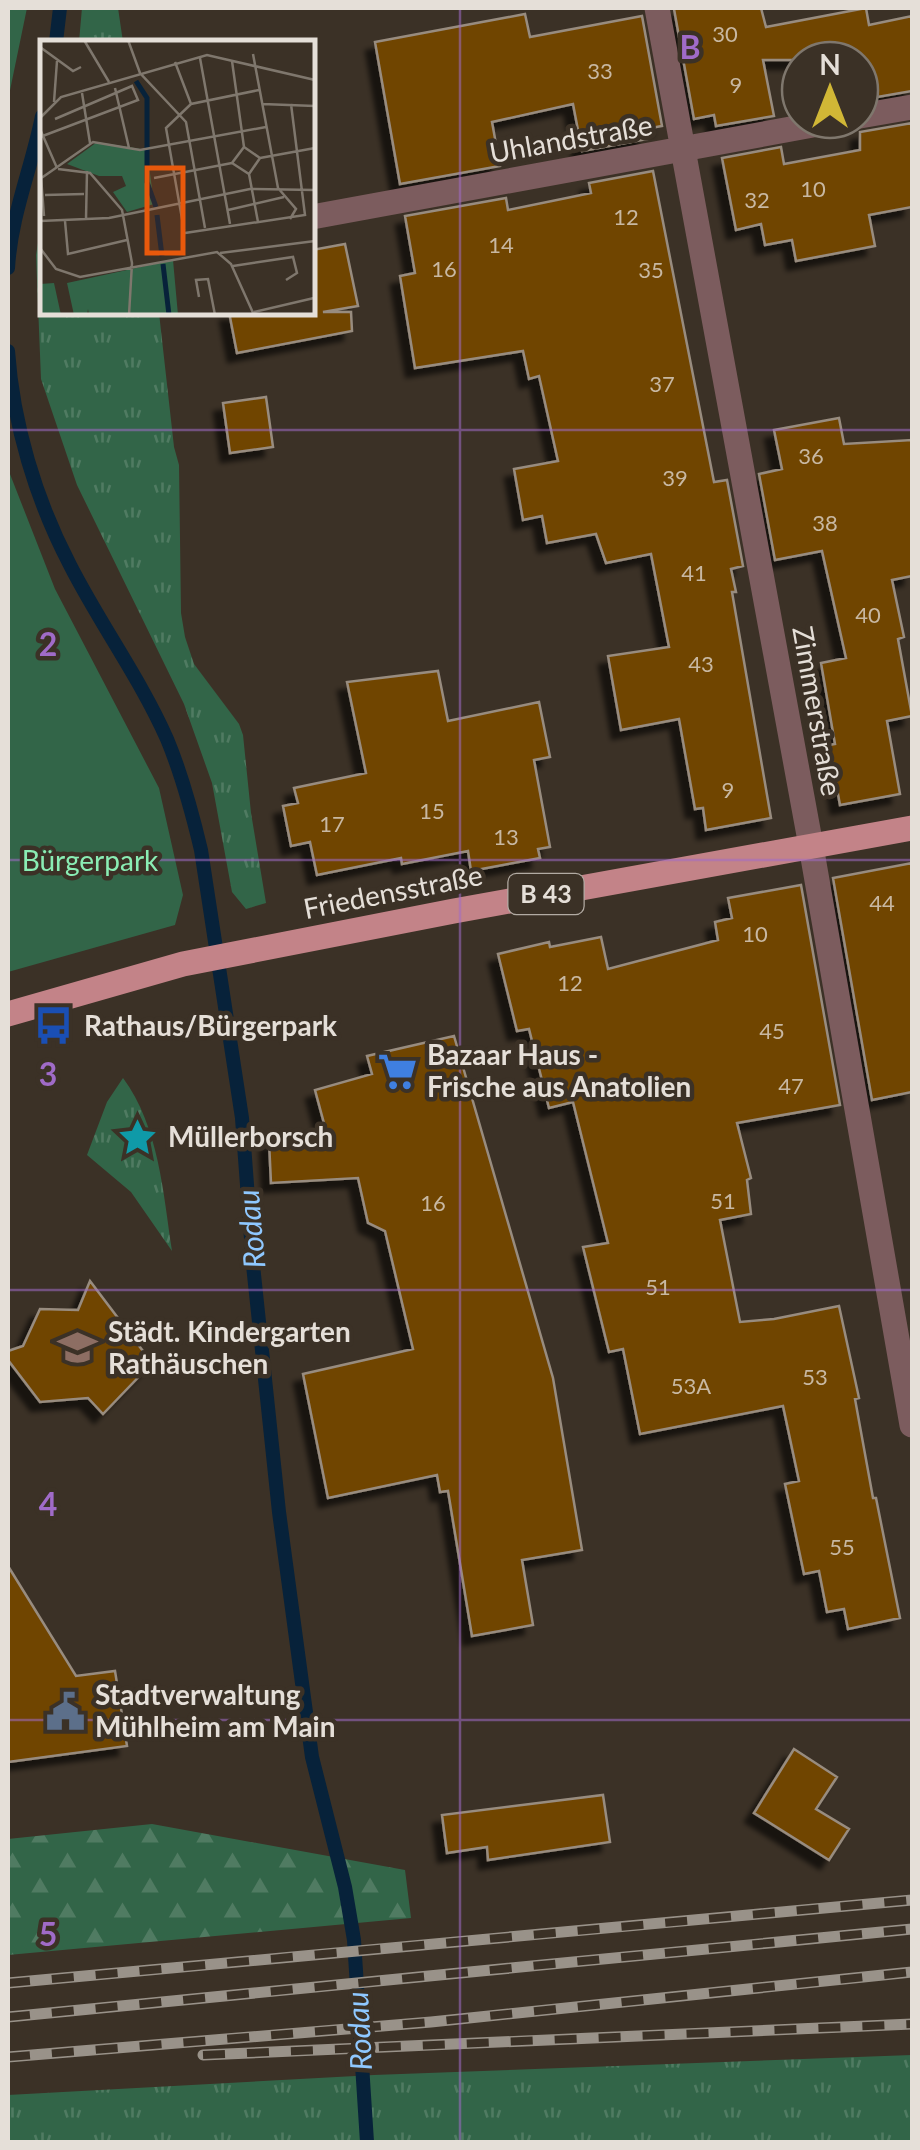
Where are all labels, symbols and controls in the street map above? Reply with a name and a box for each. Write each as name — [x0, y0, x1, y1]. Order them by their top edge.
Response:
house number: 30 — [712, 20, 738, 47]
text: B — [679, 27, 701, 66]
inset map — [40, 40, 315, 315]
north arrow — [780, 40, 880, 140]
text: N — [819, 47, 841, 81]
house number: 33 — [587, 57, 613, 84]
house number: 9 — [730, 71, 742, 98]
street label: Uhlandstraße — [487, 107, 655, 169]
house number: 10 — [800, 175, 826, 202]
house number: 32 — [744, 186, 770, 213]
house number: 12 — [613, 203, 639, 230]
house number: 14 — [488, 231, 514, 258]
house number: 16 — [431, 255, 457, 282]
house number: 35 — [638, 256, 664, 283]
house number: 37 — [649, 370, 675, 397]
house number: 36 — [798, 442, 824, 469]
house number: 39 — [662, 464, 688, 491]
house number: 38 — [812, 509, 838, 536]
house number: 41 — [681, 559, 707, 586]
house number: 40 — [855, 601, 881, 628]
street label: Zimmerstraße — [786, 623, 850, 798]
text: 2 — [39, 624, 57, 663]
house number: 43 — [688, 650, 714, 677]
house number: 9 — [722, 776, 734, 803]
house number: 15 — [419, 797, 445, 824]
house number: 17 — [319, 810, 345, 837]
house number: 13 — [493, 823, 519, 850]
park label: Bürgerpark — [22, 843, 159, 877]
street label: Friedensstraße — [300, 857, 485, 925]
road number: B 43 — [508, 874, 584, 914]
house number: 44 — [869, 889, 895, 916]
house number: 10 — [742, 920, 768, 947]
house number: 12 — [557, 969, 583, 996]
bus stop icon: Rathaus/Bürgerpark — [33, 1005, 75, 1047]
place label: Rathaus/Bürgerpark — [84, 1008, 337, 1042]
house number: 45 — [759, 1017, 785, 1044]
place label: Bazaar Haus - Frische aus Anatolien — [427, 1037, 691, 1103]
supermarket icon: Bazaar Haus - Frische aus Anatolien — [376, 1050, 418, 1092]
text: 3 — [39, 1054, 57, 1093]
house number: 47 — [778, 1072, 804, 1099]
place icon: Müllerborsch — [117, 1116, 159, 1158]
place label: Müllerborsch — [168, 1119, 333, 1153]
house number: 51 — [710, 1187, 736, 1214]
water label: Rodau — [229, 1188, 271, 1270]
house number: 16 — [420, 1189, 446, 1216]
house number: 51 — [645, 1273, 671, 1300]
place label: Städt. Kindergarten Rathäuschen — [108, 1314, 351, 1380]
school or university icon: Städt. Kindergarten Rathäuschen — [57, 1327, 99, 1369]
house number: 53 — [802, 1363, 828, 1390]
house number: 53A — [671, 1372, 711, 1399]
text: 4 — [39, 1484, 57, 1523]
house number: 55 — [829, 1533, 855, 1560]
place label: Stadtverwaltung Mühlheim am Main — [95, 1677, 336, 1743]
public building icon: Stadtverwaltung Mühlheim am Main — [44, 1690, 86, 1732]
text: 5 — [39, 1914, 57, 1953]
water label: Rodau — [338, 1991, 378, 2072]

